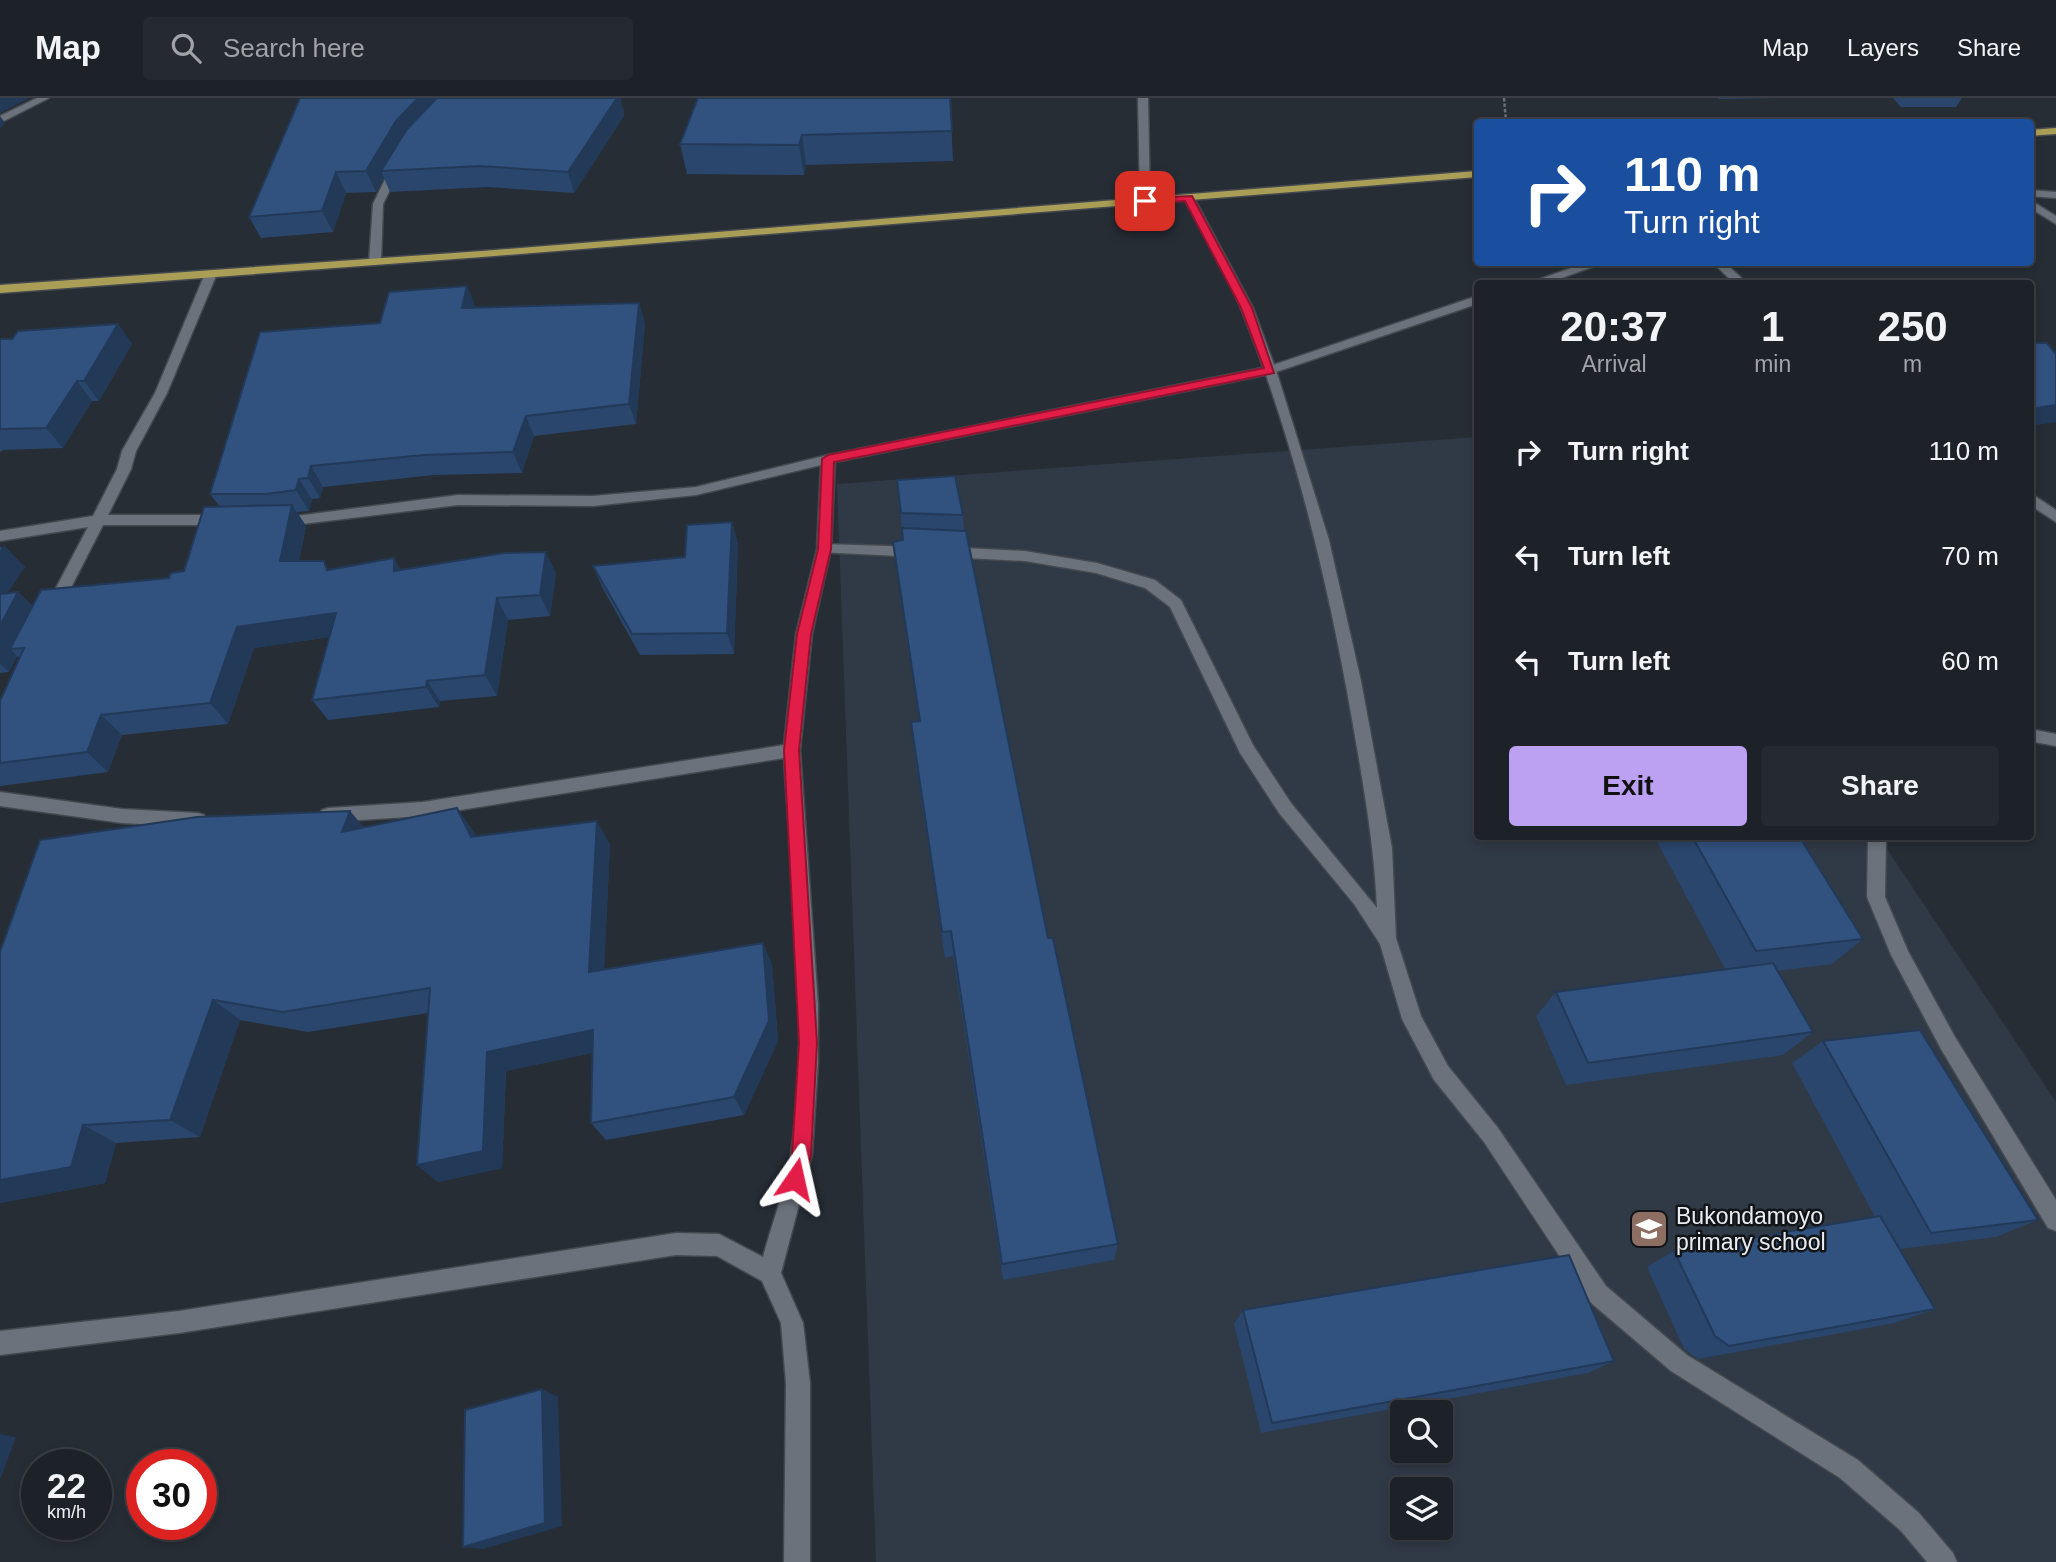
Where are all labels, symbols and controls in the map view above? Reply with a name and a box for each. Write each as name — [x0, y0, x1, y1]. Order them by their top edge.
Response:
search box — [143, 17, 633, 80]
text: Map — [35, 29, 101, 66]
icon: search — [167, 29, 205, 67]
text: Search here — [223, 33, 365, 63]
text: Map — [1762, 34, 1809, 61]
text: Layers — [1847, 34, 1919, 61]
text: Share — [1957, 34, 2021, 61]
icon: right — [1509, 147, 1600, 238]
text: 110 m — [1624, 147, 1760, 201]
pin — [1115, 171, 1175, 231]
icon: arrive — [1126, 182, 1164, 220]
text: Turn right — [1624, 204, 1760, 240]
text: 20:37 — [1560, 303, 1668, 350]
text: 1 — [1761, 303, 1784, 350]
text: 250 — [1878, 303, 1948, 350]
text: Arrival — [1581, 351, 1647, 377]
text: min — [1754, 351, 1791, 377]
text: m — [1903, 351, 1922, 377]
icon: right — [1509, 433, 1547, 471]
text: Turn right — [1568, 436, 1689, 466]
text: 110 m — [1929, 436, 1999, 466]
icon: left — [1509, 538, 1547, 576]
text: Turn left — [1568, 541, 1670, 571]
text: 70 m — [1941, 541, 1999, 571]
icon: left — [1509, 643, 1547, 681]
text: Turn left — [1568, 646, 1670, 676]
text: 60 m — [1941, 646, 1999, 676]
button: Exit — [1509, 746, 1747, 826]
button: Share — [1761, 746, 1999, 826]
position arrow — [758, 1142, 832, 1216]
place label: Bukondamoyo primary school — [1676, 1203, 1826, 1255]
school or university icon: Bukondamoyo primary school — [1628, 1208, 1670, 1250]
map controls — [1390, 1400, 1453, 1540]
button: search — [1390, 1400, 1453, 1463]
speed limit sign: 30 — [126, 1449, 217, 1540]
text: 22 — [47, 1466, 86, 1505]
button: layers — [1390, 1477, 1453, 1540]
text: km/h — [47, 1502, 86, 1522]

